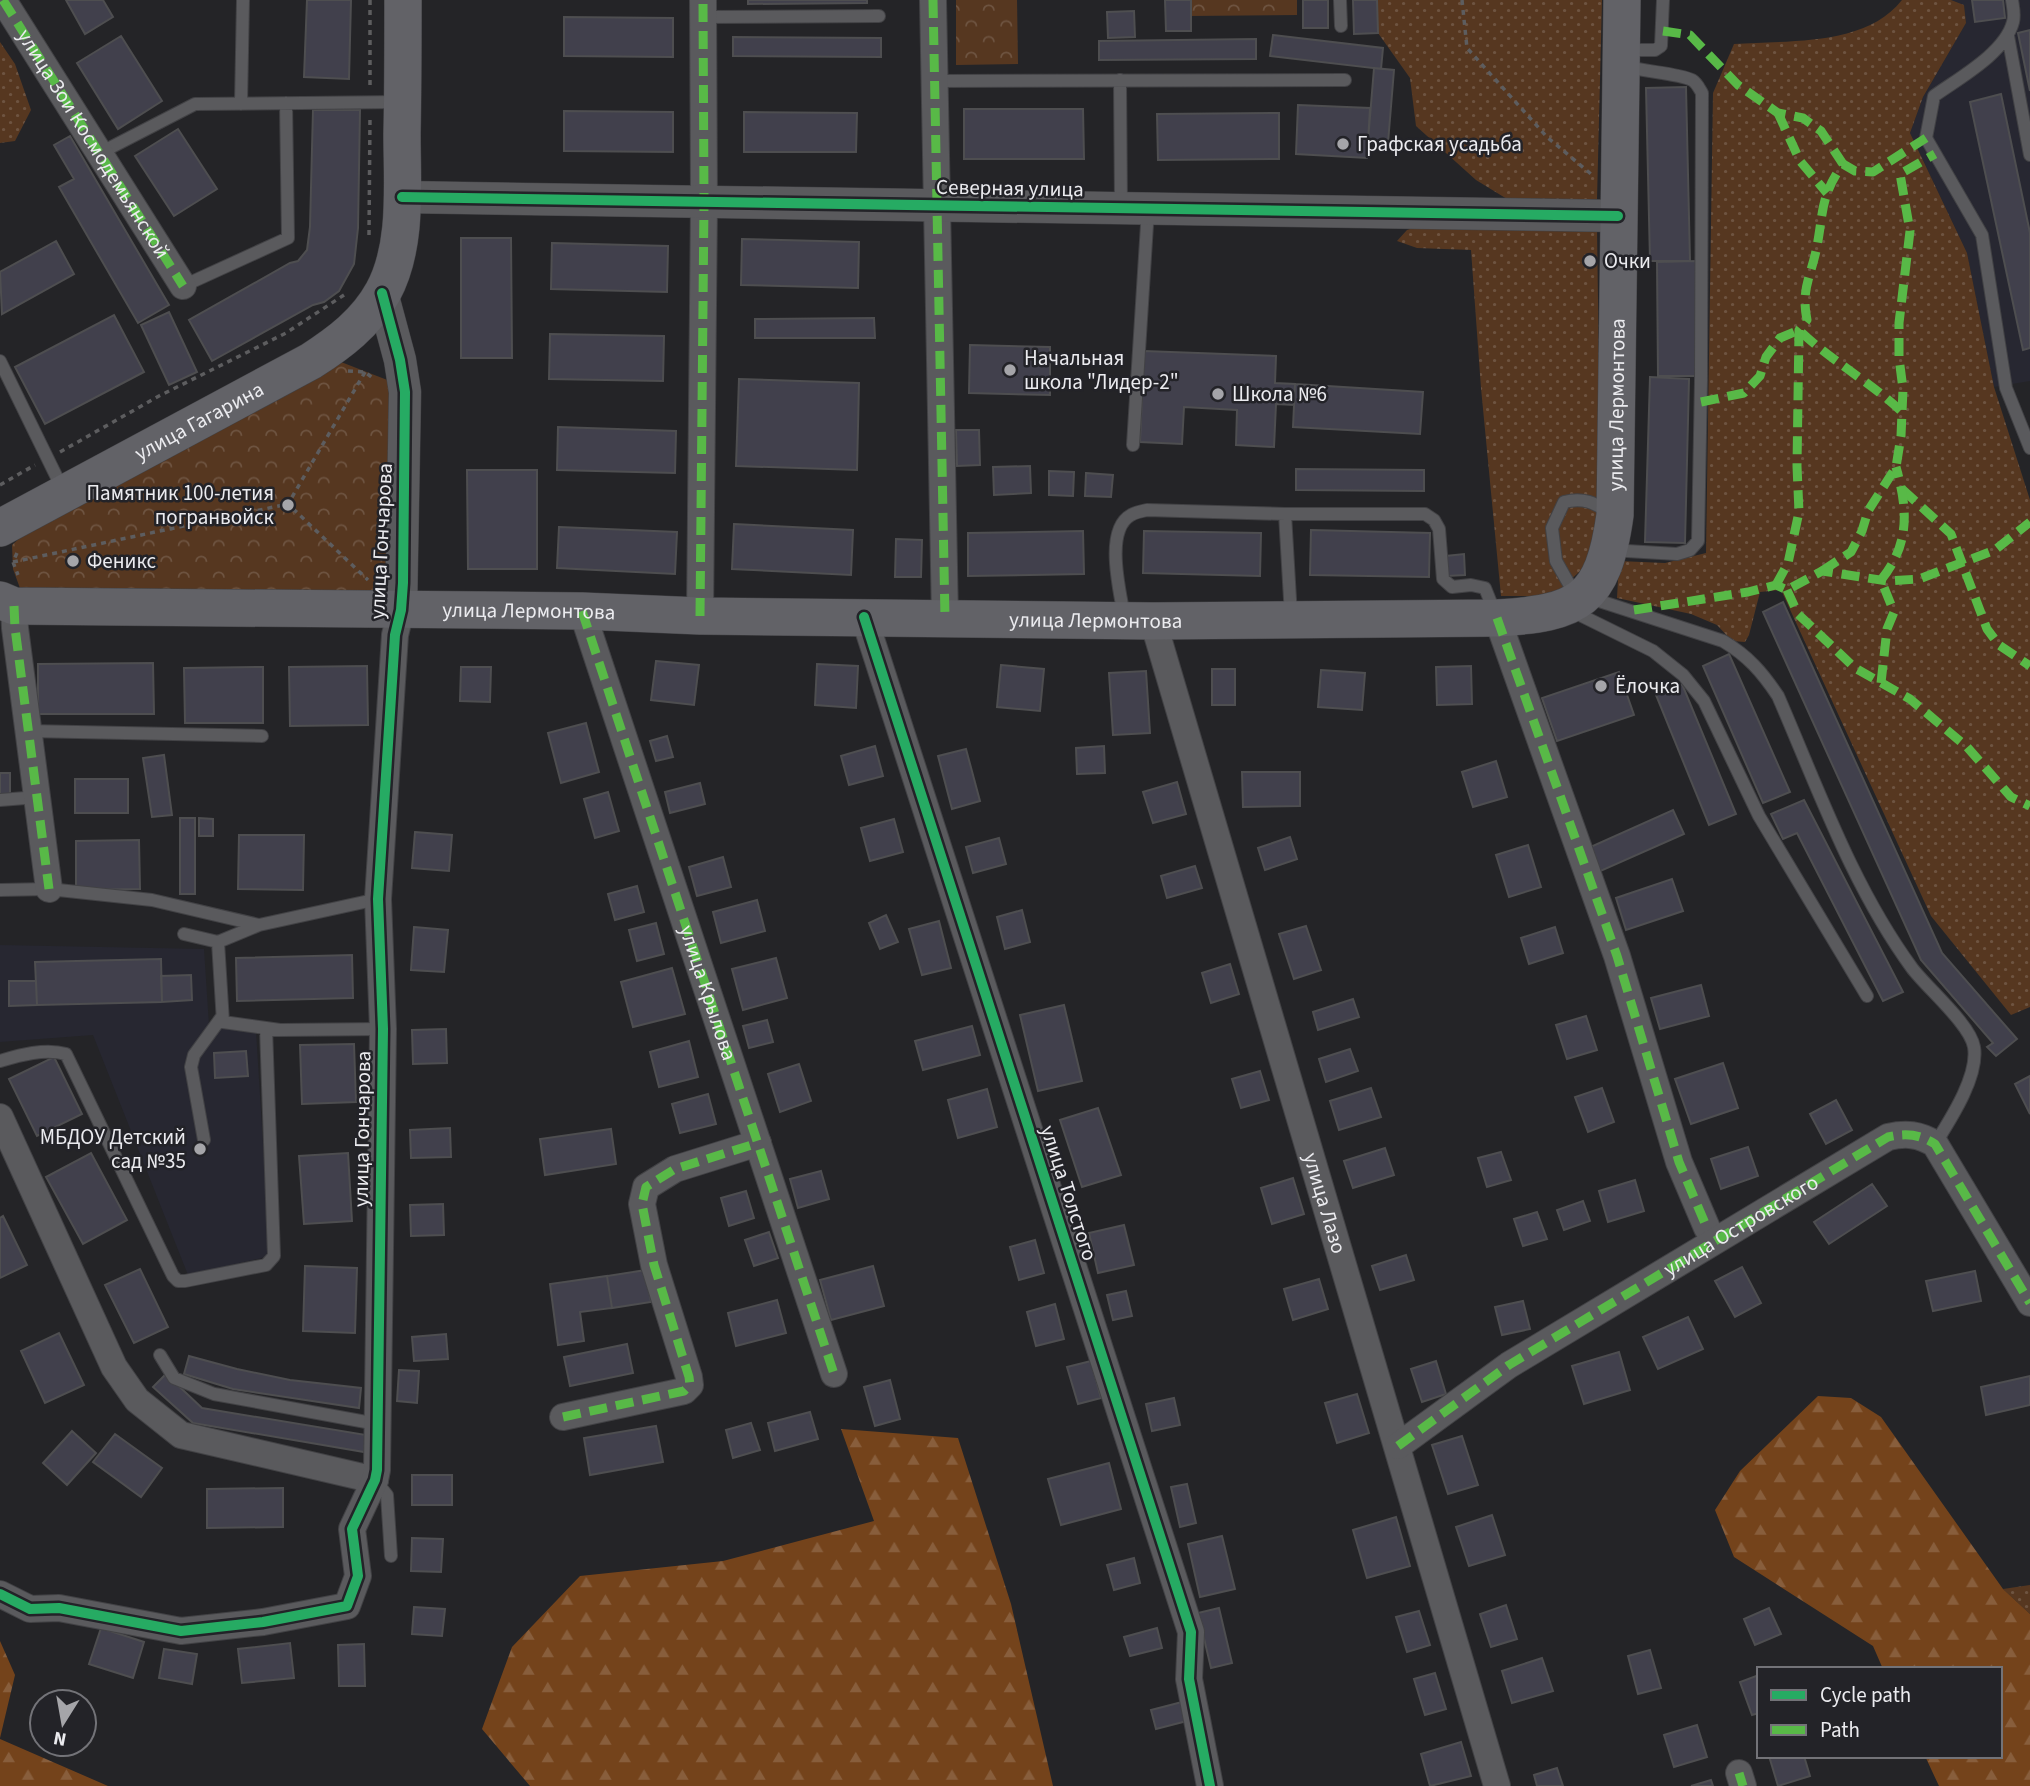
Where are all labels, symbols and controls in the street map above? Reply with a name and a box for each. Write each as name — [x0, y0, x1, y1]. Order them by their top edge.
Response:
street label: улица Зои Космодемьянской — [10, 23, 177, 265]
place label: Графская усадьба — [1357, 129, 1522, 159]
marker: Графская усадьба — [1335, 136, 1351, 152]
street label: Северная улица — [936, 172, 1084, 204]
place label: Очки — [1604, 246, 1651, 276]
marker: Очки — [1582, 253, 1598, 269]
street label: улица Лермонтова — [1600, 318, 1633, 492]
place label: Начальная школа "Лидер-2" — [1024, 343, 1179, 397]
marker: Начальная школа "Лидер-2" — [1002, 362, 1018, 378]
street label: улица Гагарина — [129, 374, 269, 468]
place label: Школа №6 — [1232, 379, 1327, 409]
marker: Школа №6 — [1210, 386, 1226, 402]
street label: улица Гончарова — [362, 462, 400, 620]
place label: Памятник 100-летия погранвойск — [87, 478, 275, 532]
marker: Памятник 100-летия погранвойск — [280, 497, 296, 513]
place label: Феникс — [87, 546, 156, 576]
marker: Феникс — [65, 553, 81, 569]
street label: улица Лермонтова — [442, 595, 616, 627]
street label: улица Лермонтова — [1009, 604, 1182, 636]
place label: Ёлочка — [1615, 671, 1680, 701]
marker: Ёлочка — [1593, 678, 1609, 694]
street label: улица Крылова — [672, 921, 744, 1064]
street label: улица Гончарова — [346, 1051, 378, 1207]
street label: улица Толстого — [1033, 1121, 1105, 1265]
place label: МБДОУ Детский сад №35 — [40, 1122, 186, 1176]
marker: МБДОУ Детский сад №35 — [192, 1141, 208, 1157]
street label: улица Лазо — [1296, 1149, 1354, 1257]
street label: улица Островского — [1658, 1167, 1824, 1284]
legend — [1757, 1667, 2002, 1758]
text: Cycle path — [1820, 1680, 1911, 1710]
north arrow — [28, 1688, 98, 1758]
text: Path — [1820, 1715, 1860, 1745]
text: N — [51, 1724, 69, 1753]

